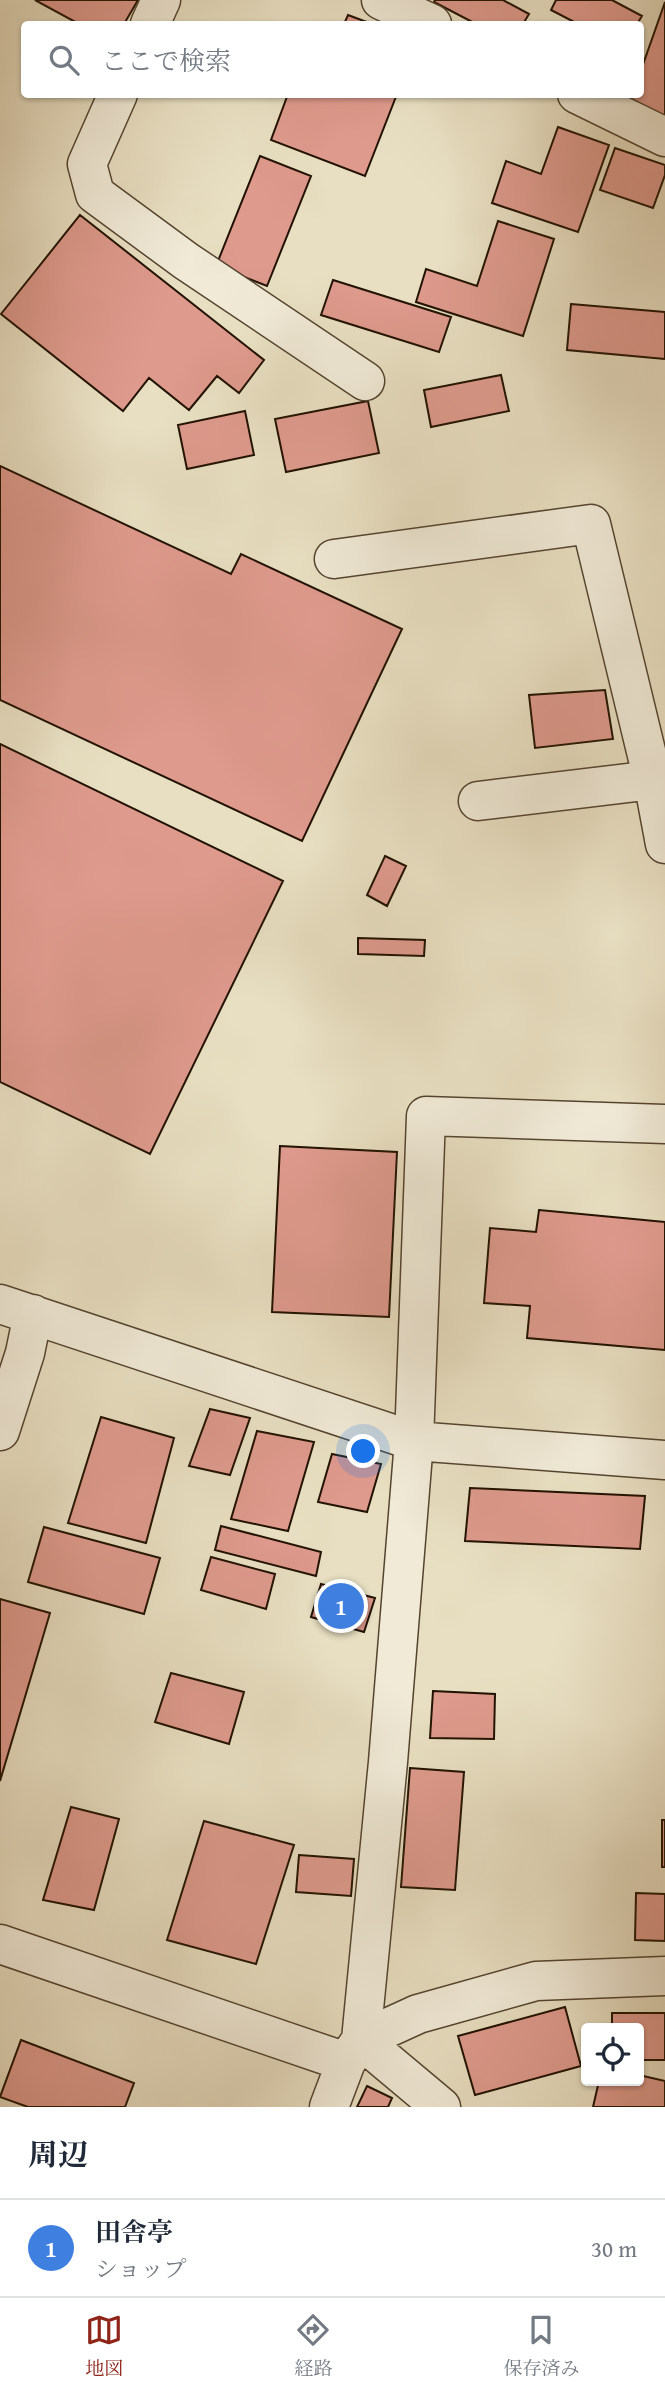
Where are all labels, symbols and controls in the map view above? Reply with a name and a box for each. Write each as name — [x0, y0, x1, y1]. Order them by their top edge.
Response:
search box — [21, 21, 644, 98]
icon: search — [45, 41, 83, 79]
text: ここで検索 — [101, 41, 231, 80]
your location — [346, 1434, 380, 1468]
pin: 1 — [318, 1580, 364, 1632]
map controls — [581, 2023, 644, 2086]
button: locate — [581, 2023, 644, 2086]
text: 周辺 — [28, 2132, 88, 2176]
text: 田舎亭 — [95, 2212, 173, 2251]
text: 1 — [45, 2232, 57, 2265]
text: 30 m — [591, 2232, 637, 2265]
text: ショップ — [95, 2252, 187, 2285]
tab: 地図 — [85, 2311, 124, 2382]
tab: 経路 — [294, 2311, 333, 2382]
tab: 保存済み — [503, 2311, 580, 2382]

